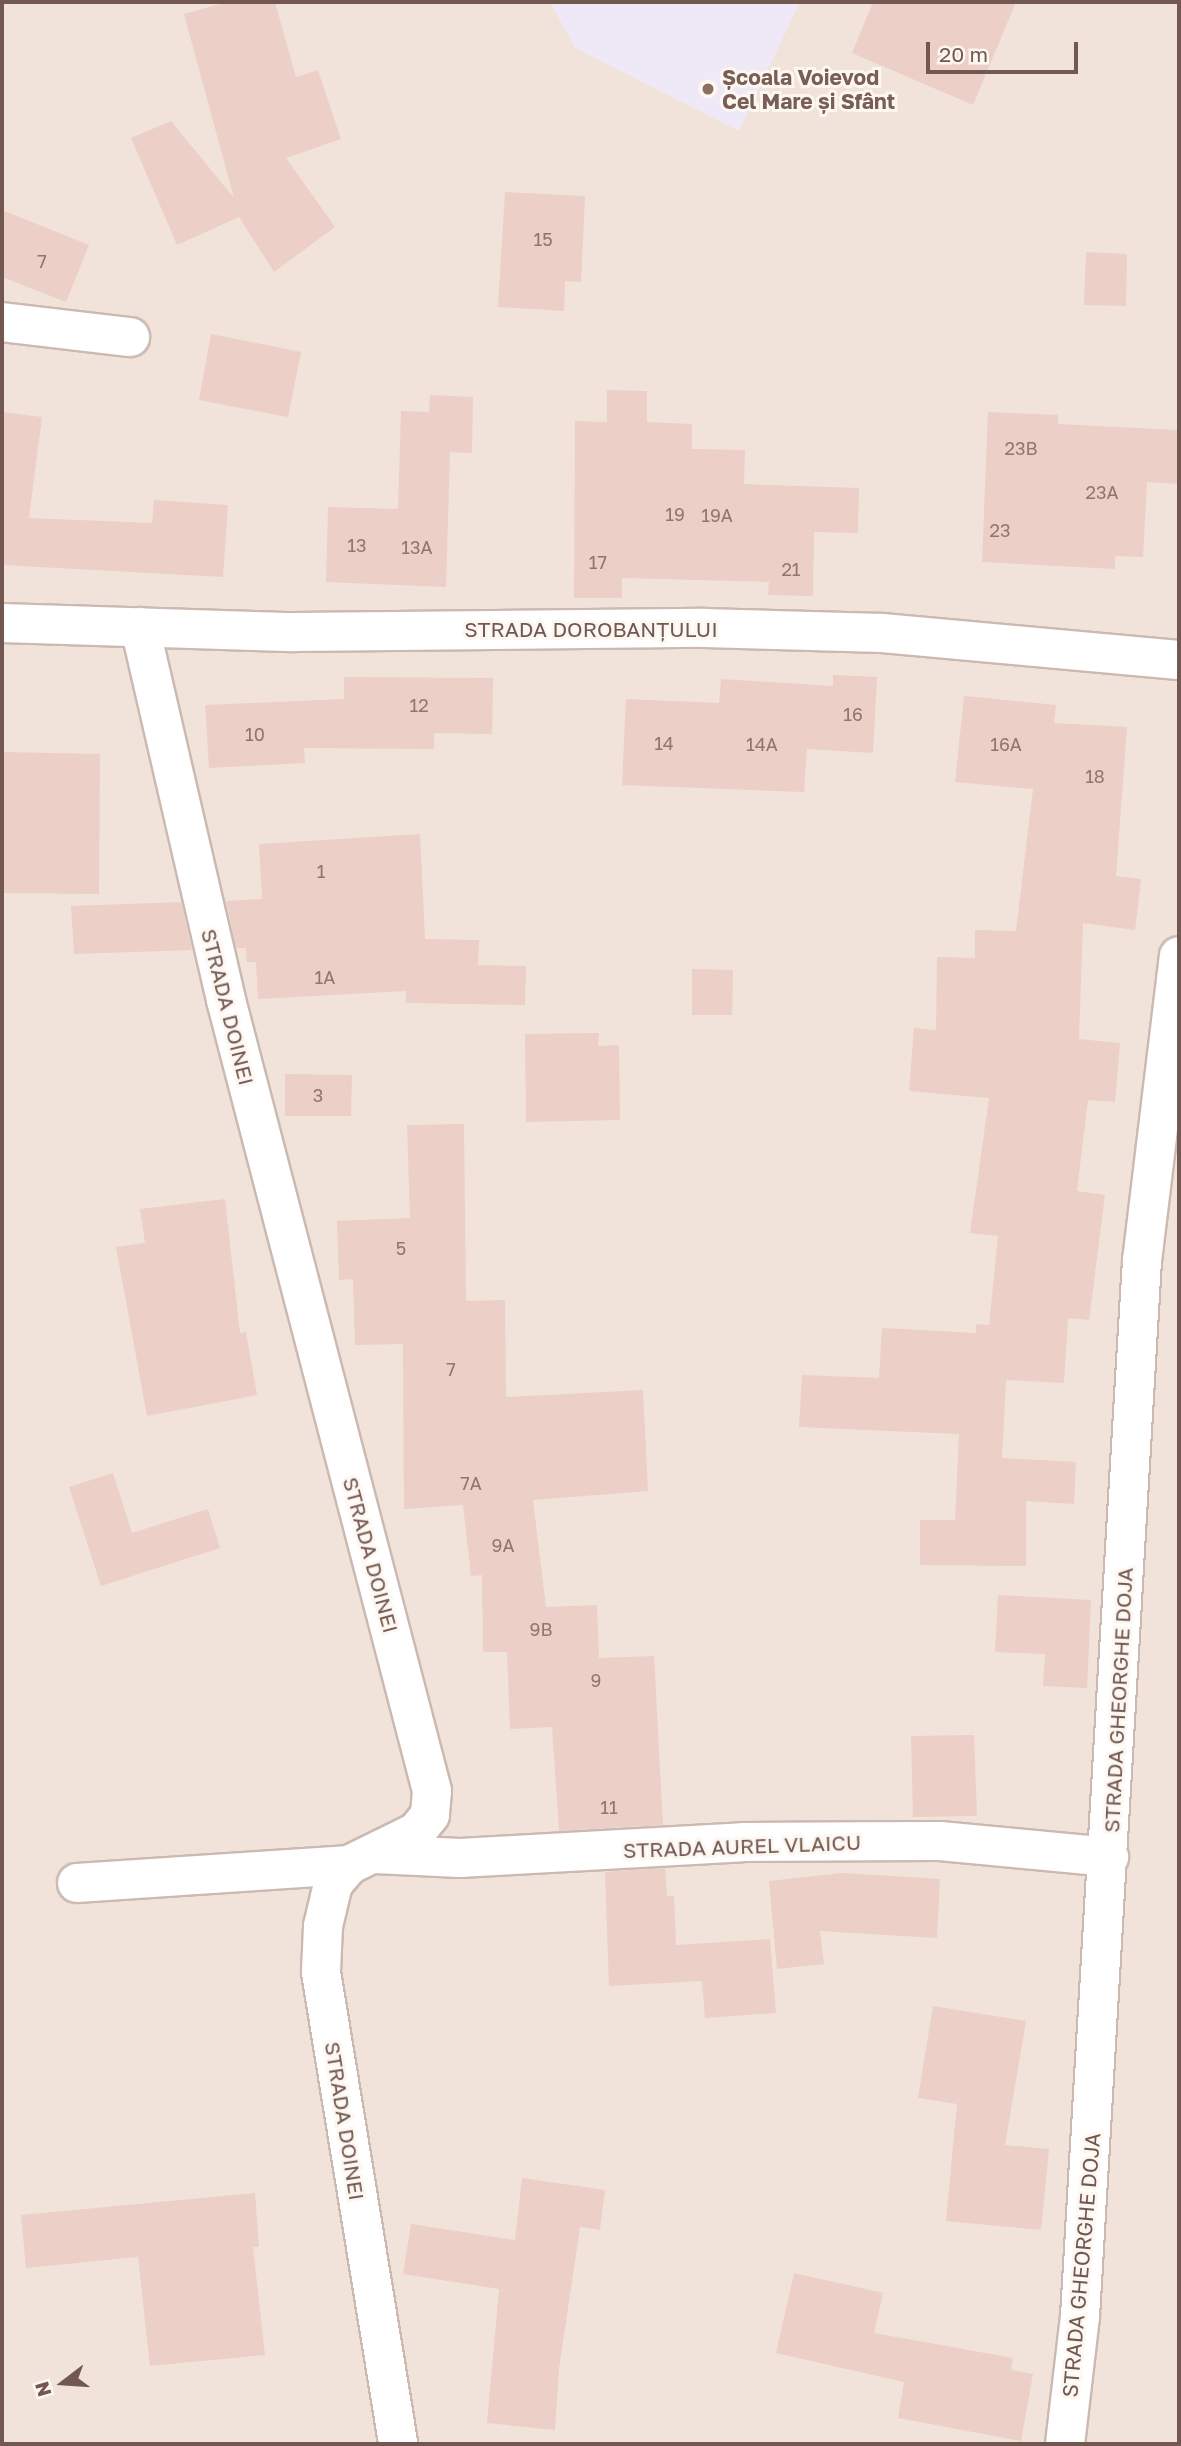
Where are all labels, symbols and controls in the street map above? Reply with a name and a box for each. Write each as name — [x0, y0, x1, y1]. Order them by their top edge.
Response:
scale bar — [929, 28, 1081, 72]
text: 20 m — [939, 41, 988, 67]
place label: Școala Voievod Cel Mare și Sfânt — [722, 64, 895, 114]
marker: Școala Voievod Cel Mare și Sfânt — [700, 81, 716, 97]
house number: 15 — [533, 228, 553, 250]
house number: 7 — [37, 250, 47, 272]
house number: 23B — [1004, 437, 1038, 459]
house number: 23A — [1085, 481, 1119, 503]
house number: 19 — [665, 503, 685, 525]
house number: 19A — [701, 504, 733, 526]
house number: 23 — [990, 519, 1010, 541]
house number: 13 — [347, 534, 367, 556]
house number: 13A — [401, 536, 433, 558]
house number: 17 — [589, 551, 607, 573]
house number: 21 — [781, 558, 801, 580]
street label: STRADA DOROBANȚULUI — [464, 616, 718, 642]
house number: 12 — [409, 694, 429, 716]
house number: 16 — [843, 703, 863, 725]
house number: 10 — [245, 723, 265, 745]
house number: 14 — [654, 732, 674, 754]
house number: 14A — [746, 733, 778, 755]
house number: 16A — [990, 733, 1022, 755]
house number: 18 — [1085, 765, 1105, 787]
house number: 1 — [317, 860, 325, 882]
street label: STRADA DOINEI — [196, 926, 260, 1088]
house number: 1A — [315, 966, 335, 988]
house number: 3 — [313, 1084, 323, 1106]
house number: 5 — [396, 1237, 406, 1259]
house number: 7 — [446, 1358, 456, 1380]
house number: 7A — [460, 1472, 482, 1494]
street label: STRADA DOINEI — [338, 1474, 404, 1636]
house number: 9A — [492, 1534, 514, 1556]
street label: STRADA GHEORGHE DOJA — [1098, 1567, 1138, 1833]
house number: 9B — [530, 1618, 552, 1640]
house number: 9 — [591, 1669, 601, 1691]
house number: 11 — [600, 1796, 618, 1818]
street label: STRADA AUREL VLAICU — [623, 1829, 861, 1863]
street label: STRADA DOINEI — [320, 2040, 370, 2202]
street label: STRADA GHEORGHE DOJA — [1057, 2132, 1105, 2398]
north arrow — [28, 2348, 98, 2418]
text: N — [29, 2379, 56, 2400]

